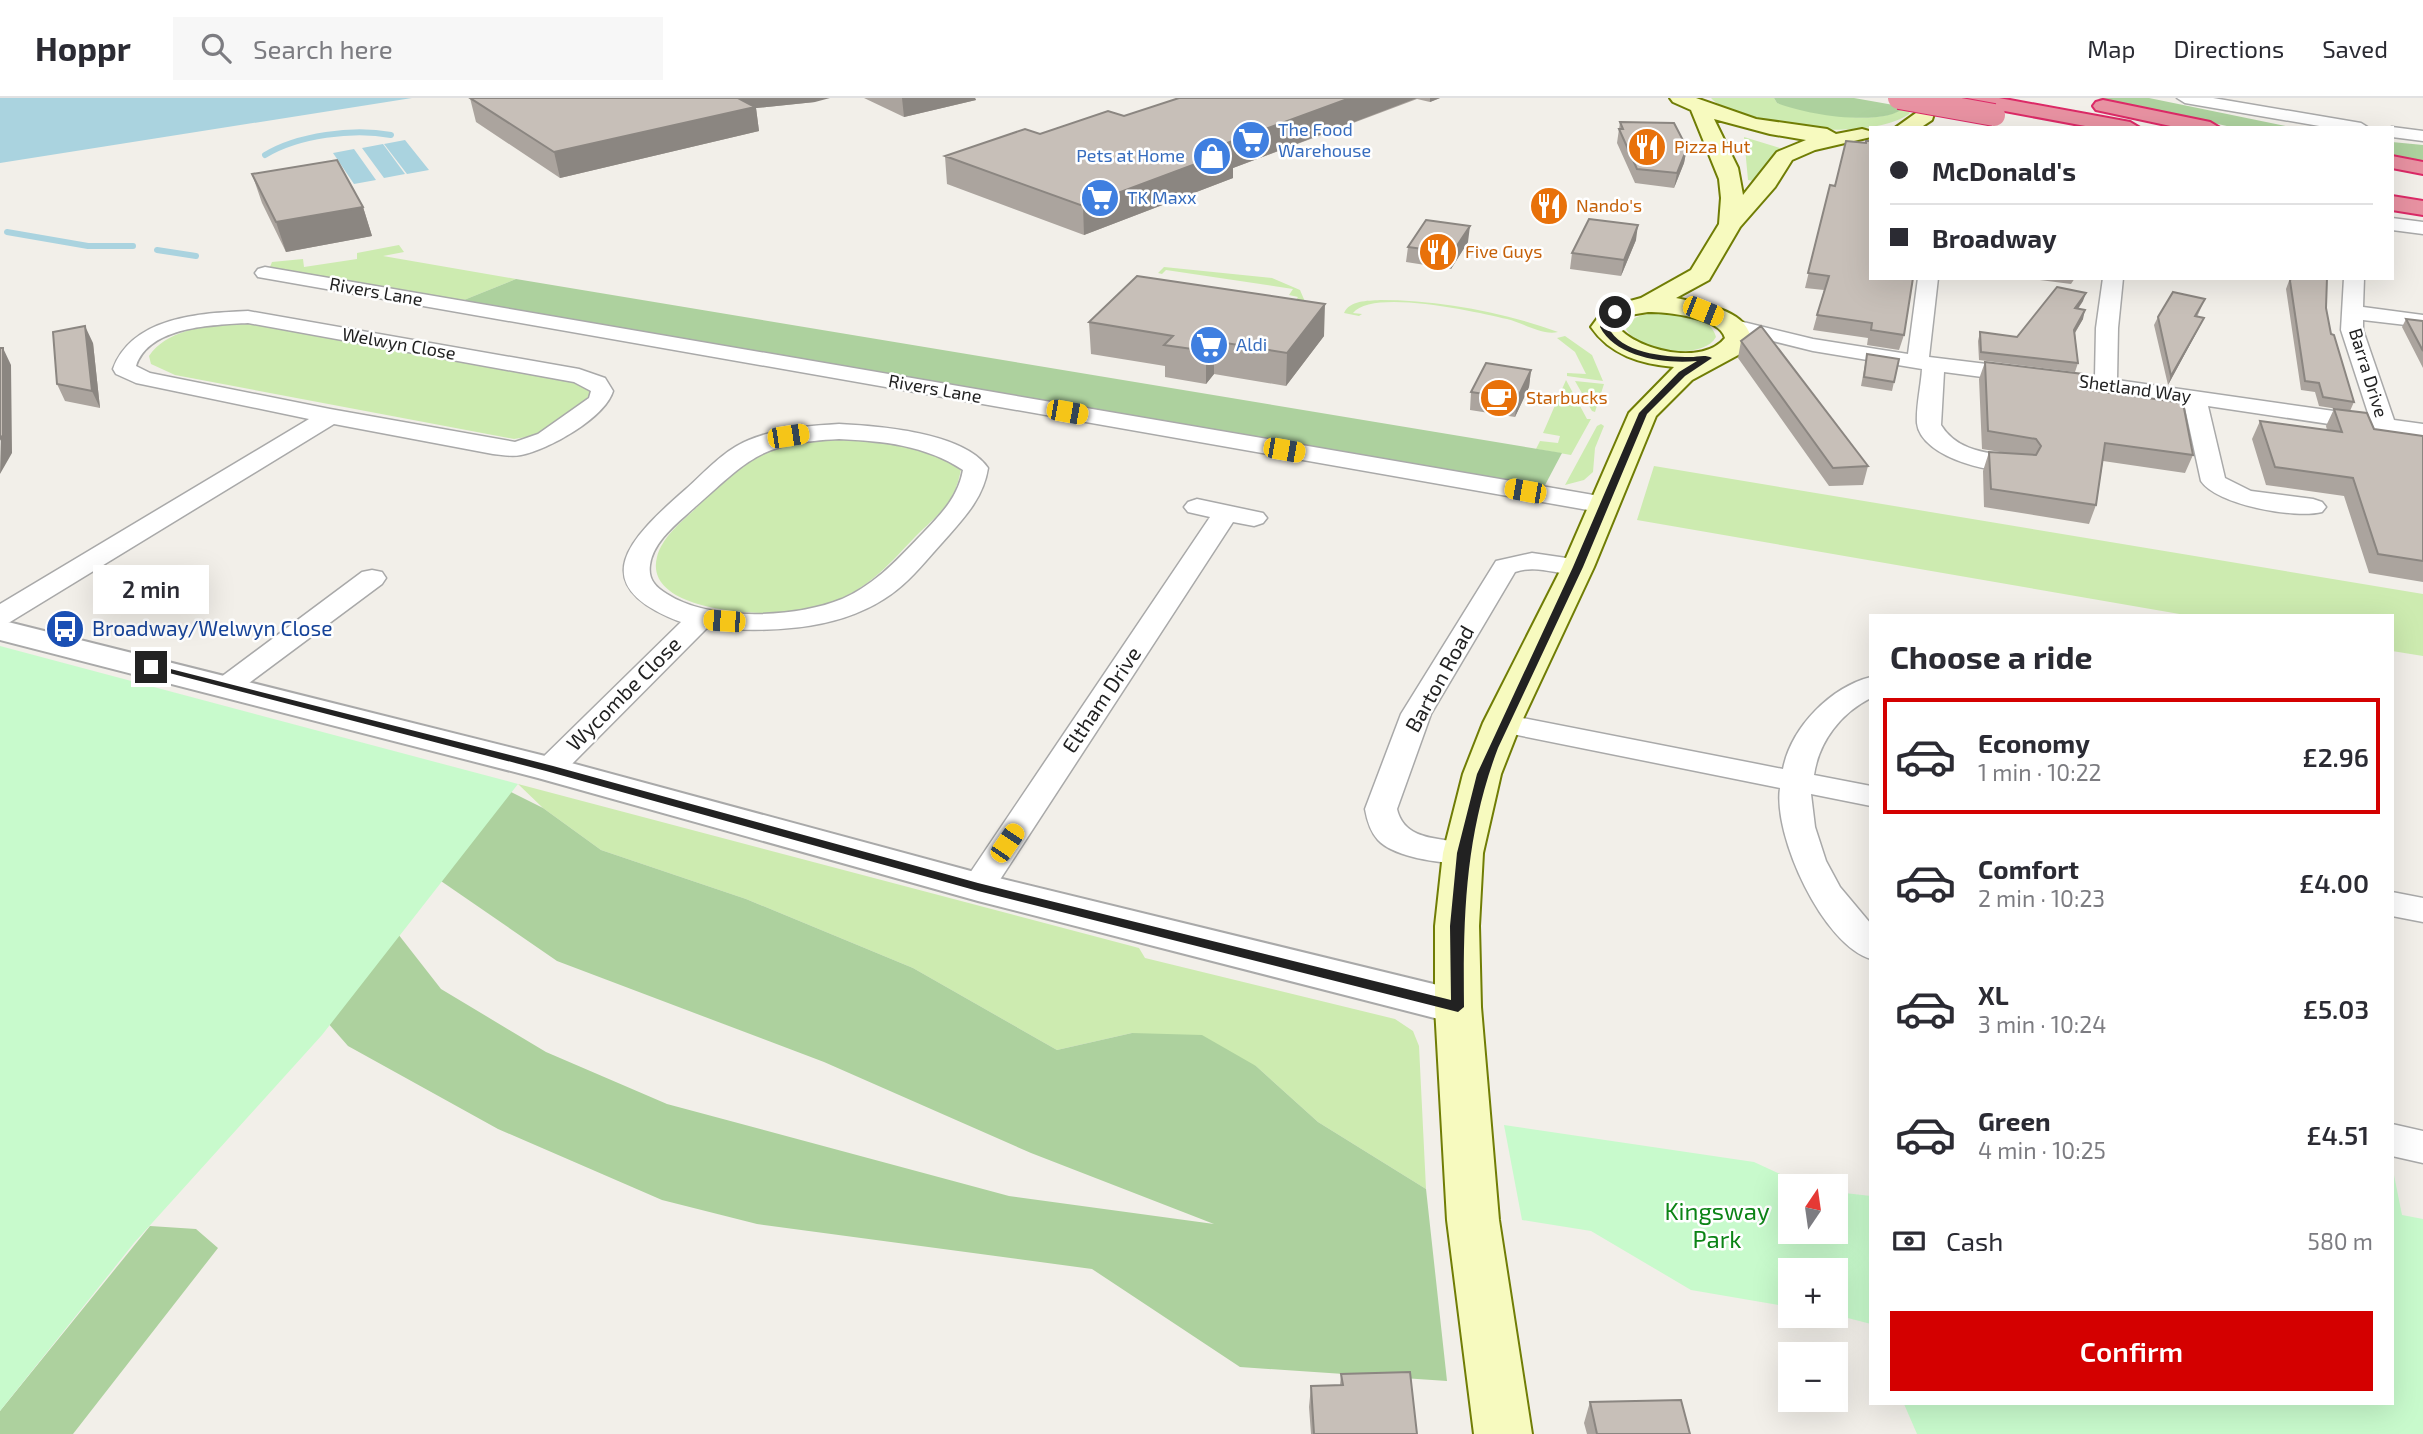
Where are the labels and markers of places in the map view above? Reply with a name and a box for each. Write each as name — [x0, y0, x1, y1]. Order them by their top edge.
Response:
place label: The Food Warehouse — [1278, 118, 1371, 161]
supermarket icon: The Food Warehouse — [1230, 119, 1272, 161]
restaurant icon: Pizza Hut — [1626, 126, 1668, 168]
shop icon: Pets at Home — [1191, 135, 1233, 177]
place label: Pizza Hut — [1674, 135, 1751, 157]
place label: Pets at Home — [1076, 144, 1185, 166]
supermarket icon: TK Maxx — [1079, 177, 1121, 219]
restaurant icon: Nando's — [1528, 185, 1570, 227]
place label: TK Maxx — [1127, 186, 1197, 208]
place label: Nando's — [1576, 194, 1642, 216]
restaurant icon: Five Guys — [1417, 231, 1459, 273]
place label: Five Guys — [1465, 240, 1543, 262]
supermarket icon: Aldi — [1188, 324, 1230, 366]
place label: Aldi — [1236, 333, 1267, 355]
cafe icon: Starbucks — [1478, 377, 1520, 419]
place label: Starbucks — [1526, 386, 1608, 408]
bus stop icon: Broadway/Welwyn Close — [44, 608, 86, 650]
place label: Broadway/Welwyn Close — [92, 615, 333, 640]

